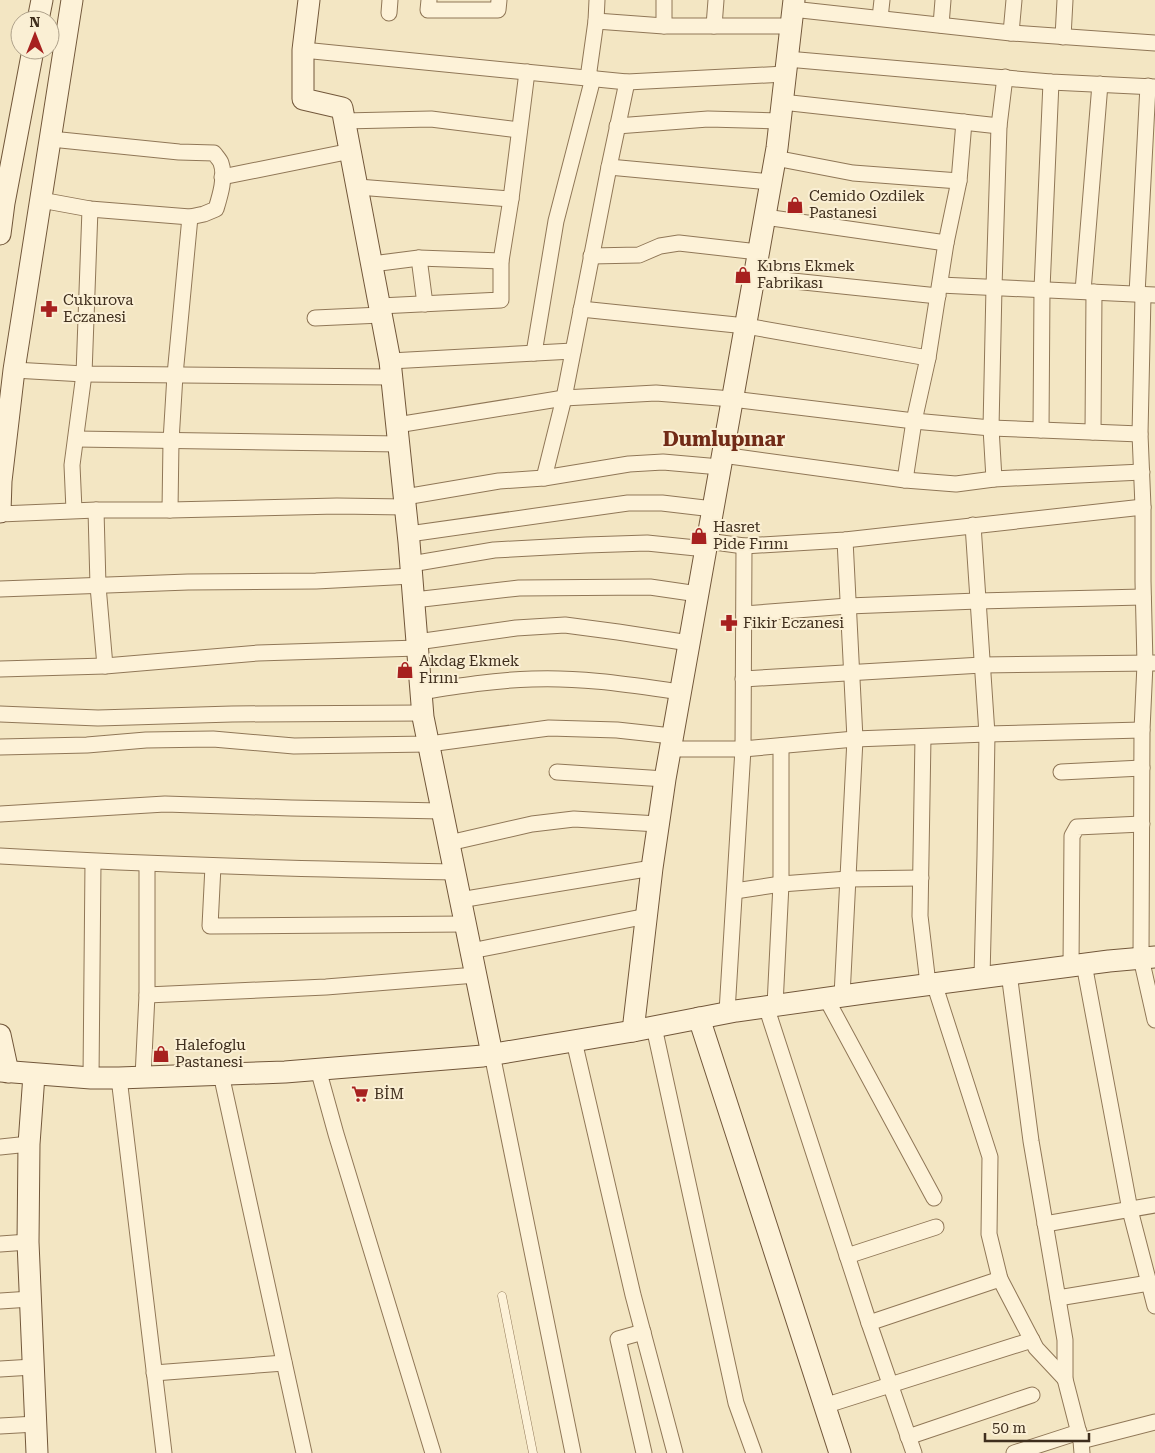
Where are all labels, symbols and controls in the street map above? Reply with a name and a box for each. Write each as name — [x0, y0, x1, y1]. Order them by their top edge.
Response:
north arrow — [10, 10, 60, 60]
text: N — [30, 14, 41, 30]
place label: Cemido Ozdilek Pastanesi — [809, 187, 925, 222]
shop icon: Cemido Ozdilek Pastanesi — [785, 195, 805, 215]
place label: Kıbrıs Ekmek Fabrikası — [757, 257, 855, 292]
shop icon: Kıbrıs Ekmek Fabrikası — [733, 265, 753, 285]
place label: Cukurova Eczanesi — [63, 291, 133, 326]
pharmacy icon: Cukurova Eczanesi — [39, 299, 59, 319]
district label: Dumlupınar — [663, 427, 785, 451]
place label: Hasret Pide Fırını — [713, 518, 789, 553]
shop icon: Hasret Pide Fırını — [689, 526, 709, 546]
pharmacy icon: Fikir Eczanesi — [719, 613, 739, 633]
place label: Fikir Eczanesi — [743, 614, 844, 632]
place label: Akdag Ekmek Fırını — [419, 652, 520, 687]
shop icon: Akdag Ekmek Fırını — [395, 660, 415, 680]
place label: Halefoglu Pastanesi — [175, 1036, 246, 1071]
shop icon: Halefoglu Pastanesi — [151, 1044, 171, 1064]
supermarket icon: BİM — [350, 1084, 370, 1104]
place label: BİM — [374, 1085, 404, 1103]
scale bar — [985, 1410, 1089, 1442]
text: 50 m — [992, 1419, 1027, 1437]

